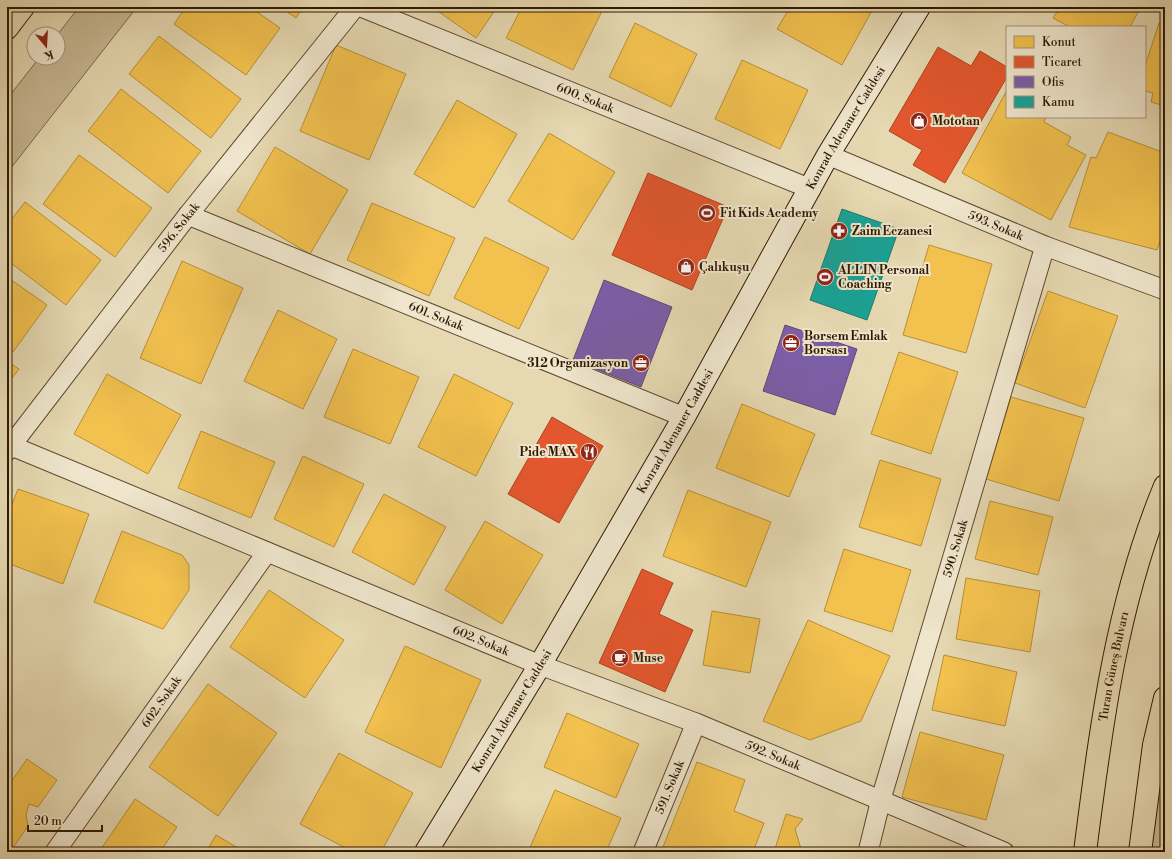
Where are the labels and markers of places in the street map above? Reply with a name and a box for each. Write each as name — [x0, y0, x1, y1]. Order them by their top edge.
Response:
shop icon: Mototan — [909, 111, 929, 131]
place label: Mototan — [932, 114, 980, 129]
sports icon: Fit Kids Academy — [697, 203, 717, 223]
place label: Fit Kids Academy — [720, 206, 819, 221]
pharmacy icon: Zaim Eczanesi — [829, 221, 849, 241]
place label: Zaim Eczanesi — [852, 224, 932, 239]
shop icon: Çalıkuşu — [676, 257, 696, 277]
place label: Çalıkuşu — [699, 260, 750, 275]
place label: ALLIN Personal Coaching — [837, 263, 929, 292]
sports icon: ALLIN Personal Coaching — [815, 267, 835, 287]
place label: Borsem Emlak Borsası — [804, 329, 888, 358]
office icon: Borsem Emlak Borsası — [781, 333, 801, 353]
office icon: 312 Organizasyon — [631, 353, 651, 373]
place label: 312 Organizasyon — [527, 356, 629, 371]
restaurant icon: Pide MAX — [579, 442, 599, 462]
place label: Pide MAX — [520, 445, 576, 460]
cafe icon: Muse — [610, 648, 630, 668]
place label: Muse — [633, 651, 664, 666]

